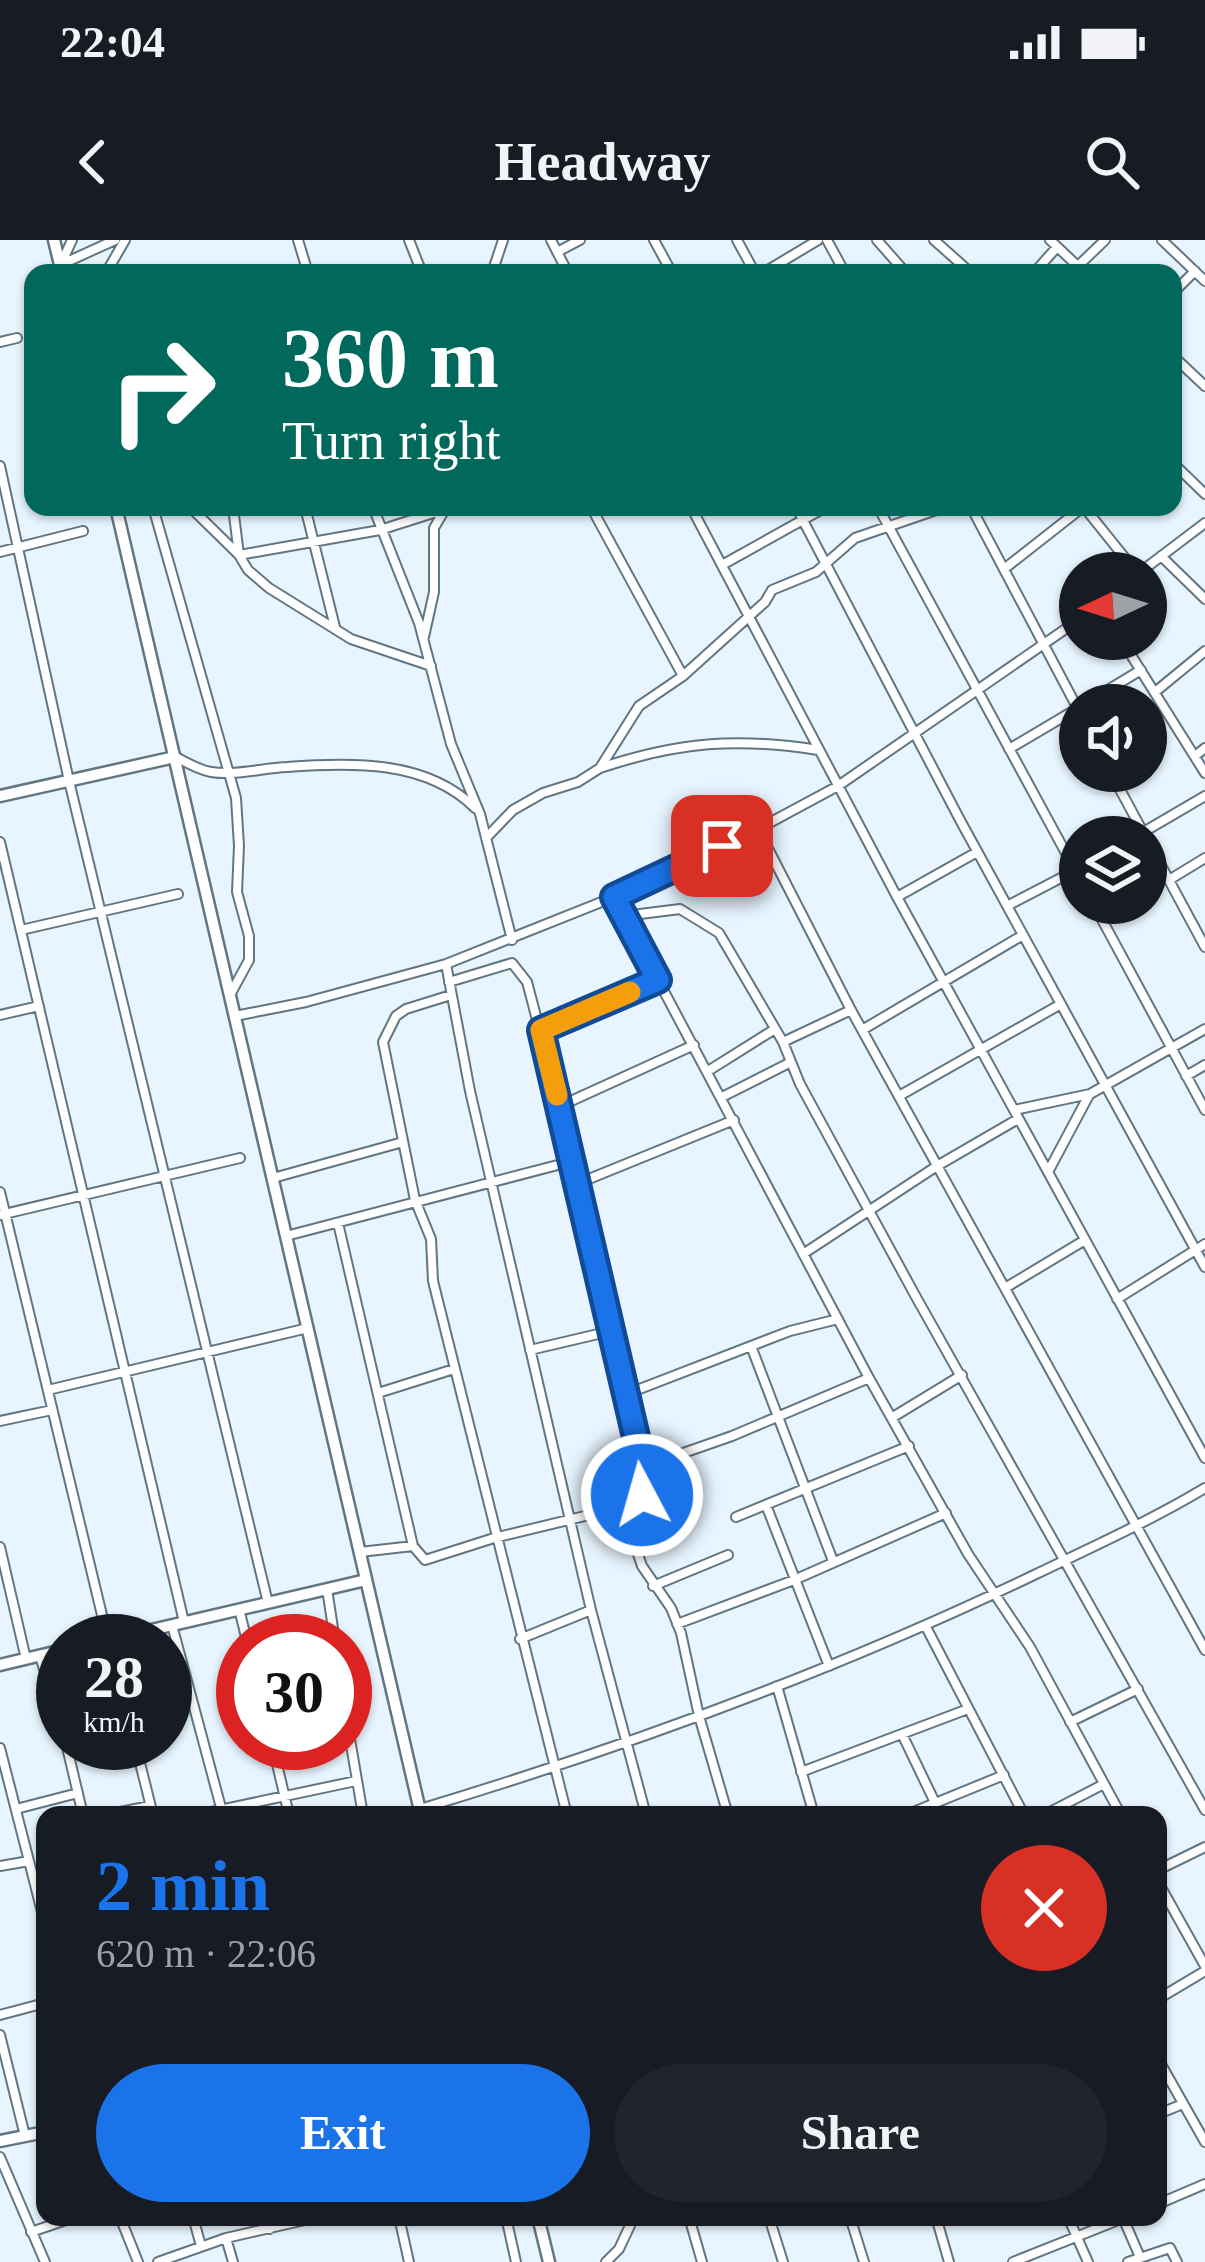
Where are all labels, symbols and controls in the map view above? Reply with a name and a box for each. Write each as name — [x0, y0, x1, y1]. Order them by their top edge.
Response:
text: 22:04 — [60, 17, 165, 67]
icon: back — [60, 129, 126, 195]
icon: search — [1079, 129, 1145, 195]
text: Headway — [495, 132, 711, 192]
icon: right — [84, 312, 240, 468]
text: 360 m — [282, 312, 499, 405]
text: Turn right — [282, 411, 501, 471]
north arrow — [1059, 552, 1167, 660]
map controls — [1059, 552, 1167, 924]
button: sound — [1059, 684, 1167, 792]
pin — [671, 795, 773, 897]
icon: arrive — [689, 813, 755, 879]
button: layers — [1059, 816, 1167, 924]
position arrow — [579, 1432, 705, 1558]
speed limit sign: 30 — [216, 1614, 372, 1770]
text: 28 — [84, 1644, 144, 1710]
text: km/h — [83, 1705, 145, 1738]
button: close — [981, 1845, 1107, 1971]
text: 2 min — [96, 1846, 270, 1926]
text: 620 m · 22:06 — [96, 1932, 316, 1975]
button: Exit — [96, 2064, 590, 2202]
button: Share — [614, 2064, 1107, 2202]

